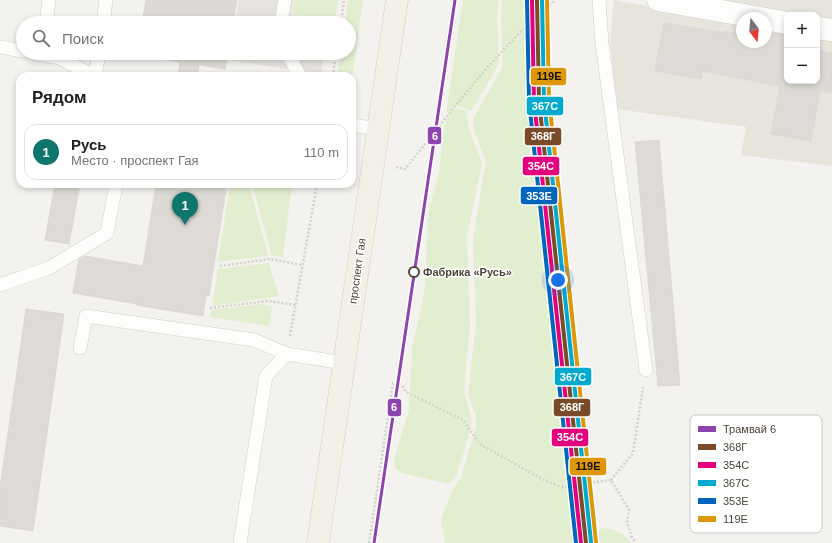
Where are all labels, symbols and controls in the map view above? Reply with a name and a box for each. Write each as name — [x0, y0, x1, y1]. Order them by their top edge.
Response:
north arrow — [736, 12, 772, 48]
map controls — [784, 12, 820, 84]
button: + — [784, 12, 820, 48]
search box — [16, 16, 356, 60]
icon: search — [30, 27, 52, 49]
text: Поиск — [62, 30, 104, 47]
button: − — [784, 48, 820, 84]
line badge: 119Е — [530, 67, 567, 86]
text: 119Е — [536, 70, 562, 82]
text: Рядом — [32, 88, 87, 107]
line badge: 367С — [526, 96, 564, 116]
text: 367С — [532, 100, 558, 112]
line badge: 6 — [427, 126, 442, 145]
line badge: 368Г — [524, 127, 562, 146]
text: 6 — [432, 130, 438, 142]
text: 368Г — [531, 130, 556, 142]
text: Русь — [71, 136, 107, 153]
text: 1 — [42, 145, 50, 160]
text: 110 m — [304, 145, 339, 160]
text: Место · проспект Гая — [71, 153, 199, 168]
line badge: 354С — [522, 156, 560, 176]
text: 354С — [528, 160, 554, 172]
line badge: 353Е — [520, 186, 558, 205]
text: 353Е — [526, 190, 552, 202]
pin: 1 — [172, 192, 198, 225]
street label: проспект Гая — [346, 237, 368, 305]
marker: Фабрика «Русь» — [408, 266, 420, 278]
place label: Фабрика «Русь» — [423, 266, 512, 278]
your location — [548, 270, 568, 290]
line badge: 367С — [554, 367, 592, 386]
text: 367С — [560, 371, 586, 383]
line badge: 6 — [387, 398, 402, 417]
line badge: 368Г — [553, 398, 591, 417]
text: 6 — [391, 401, 397, 413]
text: 368Г — [560, 401, 585, 413]
legend — [690, 415, 822, 533]
text: Трамвай 6 — [723, 423, 776, 435]
line badge: 354С — [551, 428, 589, 447]
text: 354С — [557, 431, 583, 443]
text: 368Г — [723, 441, 747, 453]
line badge: 119Е — [569, 457, 607, 476]
text: 354С — [723, 459, 749, 471]
text: 119Е — [575, 460, 601, 472]
text: 367С — [723, 477, 749, 489]
text: 353Е — [723, 495, 749, 507]
text: 119Е — [723, 513, 748, 525]

